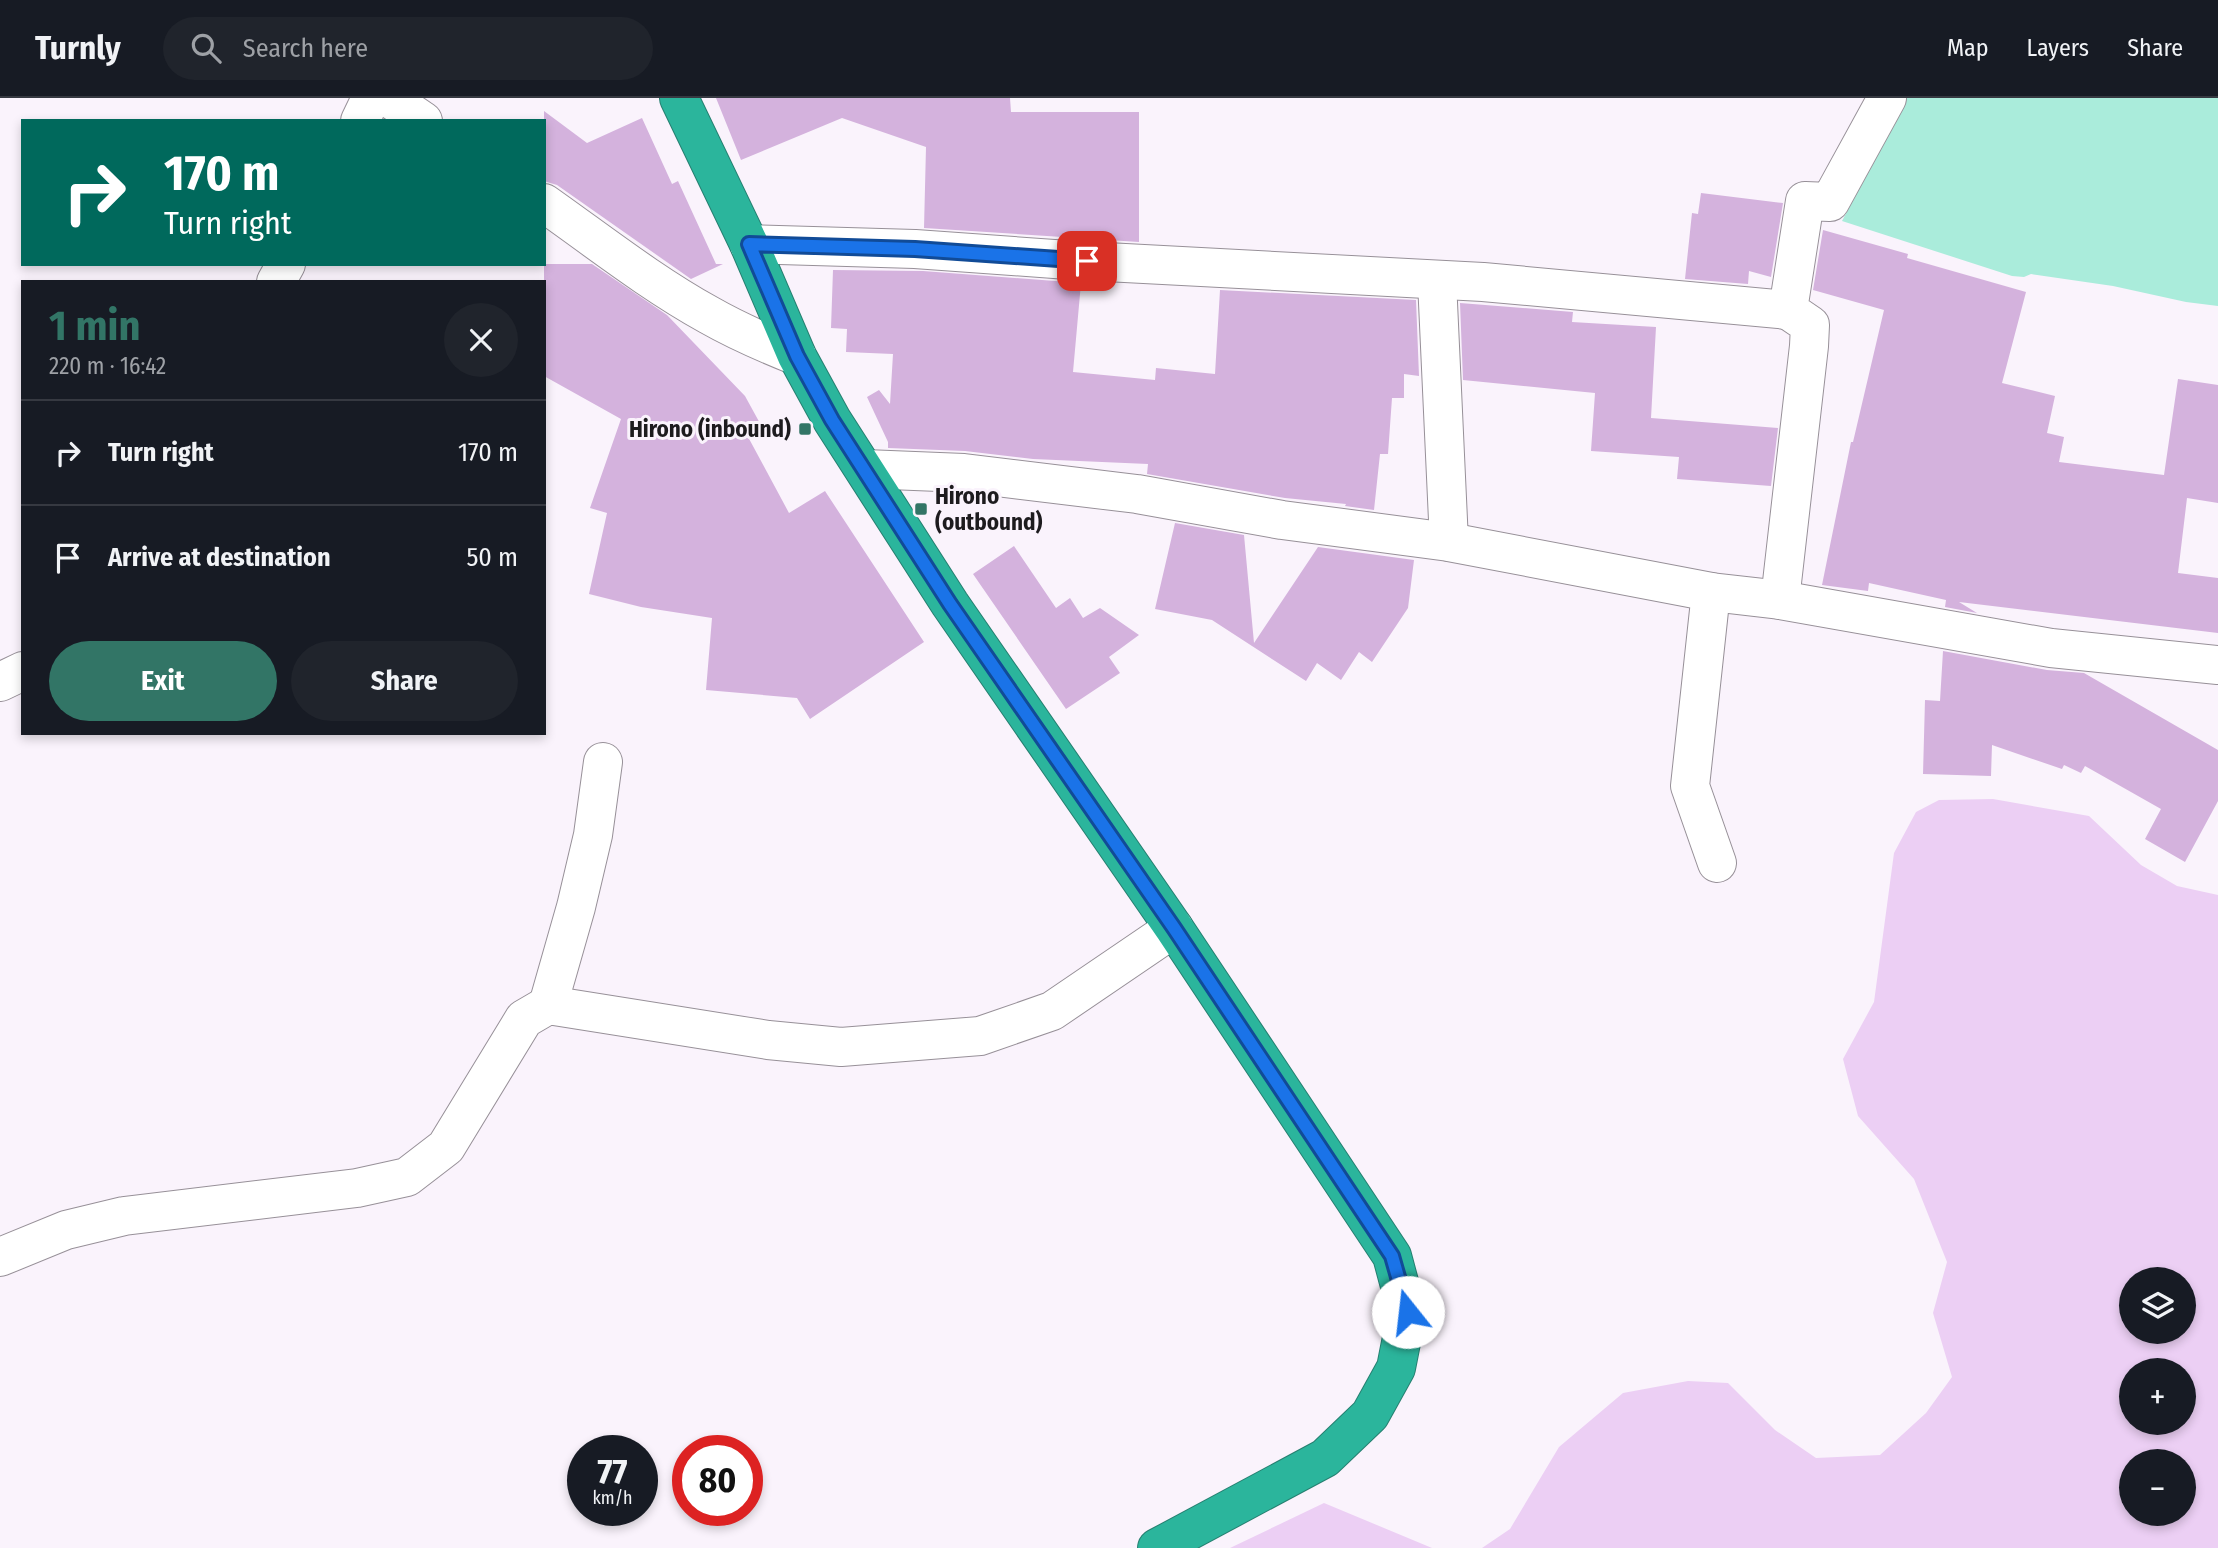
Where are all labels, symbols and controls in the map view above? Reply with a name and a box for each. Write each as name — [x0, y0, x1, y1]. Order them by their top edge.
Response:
search box — [163, 17, 653, 80]
text: Turnly — [35, 28, 121, 68]
icon: search — [187, 29, 225, 67]
text: Search here — [243, 33, 368, 64]
text: Map — [1947, 34, 1989, 62]
text: Layers — [2027, 34, 2089, 62]
text: Share — [2127, 34, 2183, 62]
text: 170 m — [164, 144, 280, 203]
icon: right — [49, 147, 140, 238]
text: Turn right — [164, 204, 291, 242]
pin — [1057, 231, 1117, 291]
icon: arrive — [1068, 242, 1106, 280]
text: 1 min — [49, 301, 140, 351]
button: close — [444, 303, 518, 377]
text: 220 m · 16:42 — [49, 352, 166, 380]
place label: Hirono (inbound) — [629, 415, 791, 443]
marker: Hirono (inbound) — [797, 421, 813, 437]
icon: right — [49, 434, 87, 472]
text: Turn right — [108, 437, 214, 468]
text: 170 m — [458, 437, 518, 468]
place label: Hirono (outbound) — [935, 482, 1043, 536]
marker: Hirono (outbound) — [913, 501, 929, 517]
icon: arrive — [49, 539, 87, 577]
text: Arrive at destination — [108, 542, 331, 573]
text: 50 m — [466, 542, 518, 573]
button: Exit — [49, 641, 277, 721]
button: Share — [291, 641, 518, 721]
map controls — [2119, 1267, 2196, 1526]
button: layers — [2119, 1267, 2196, 1344]
position arrow — [1371, 1275, 1445, 1349]
button: + — [2119, 1358, 2196, 1435]
speed limit sign: 80 — [672, 1435, 763, 1526]
button: − — [2119, 1449, 2196, 1526]
text: 77 — [598, 1450, 627, 1492]
text: km/h — [592, 1487, 633, 1509]

